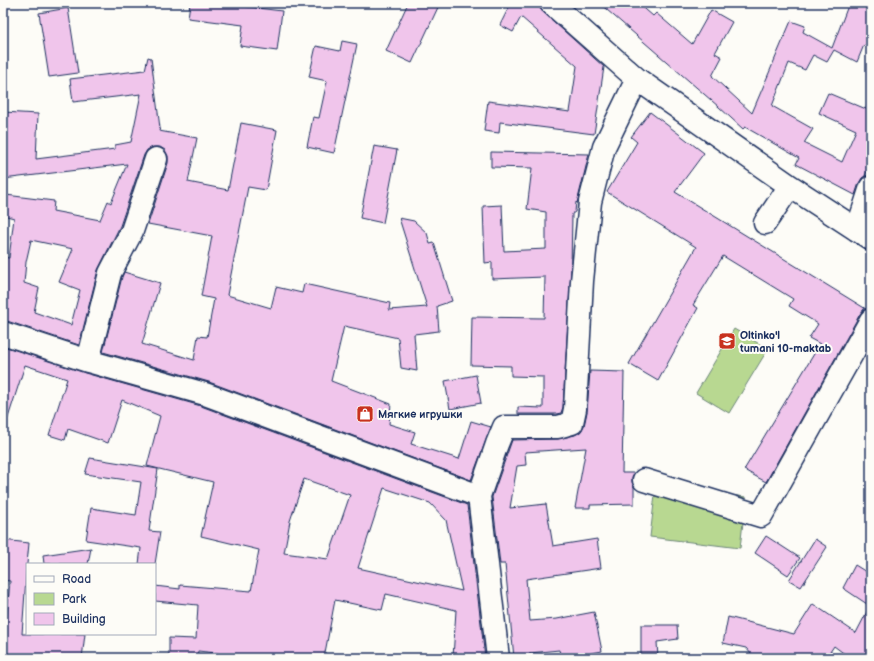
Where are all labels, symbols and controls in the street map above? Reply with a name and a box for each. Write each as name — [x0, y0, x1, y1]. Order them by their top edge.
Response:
place label: Oltinko'l tumani 10-maktab — [739, 329, 832, 355]
school or university icon: Oltinko'l tumani 10-maktab — [717, 331, 737, 351]
shop icon: Мягкие игрушки — [355, 404, 375, 424]
place label: Мягкие игрушки — [378, 408, 462, 421]
legend — [26, 563, 156, 635]
text: Road — [62, 572, 91, 587]
text: Park — [62, 592, 86, 607]
text: Building — [62, 612, 106, 627]

